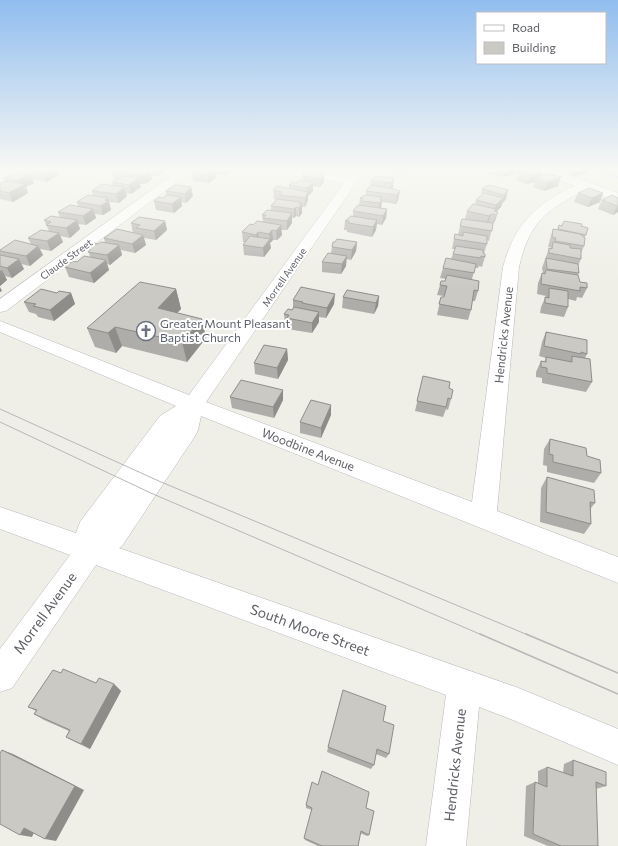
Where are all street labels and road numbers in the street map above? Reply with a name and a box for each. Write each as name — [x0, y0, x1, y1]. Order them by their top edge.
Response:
street label: Claude Street — [38, 236, 94, 282]
street label: Morrell Avenue — [259, 245, 309, 309]
street label: Hendricks Avenue — [491, 286, 515, 384]
street label: Woodbine Avenue — [260, 425, 357, 473]
street label: Morrell Avenue — [9, 569, 80, 657]
street label: South Moore Street — [248, 600, 372, 659]
street label: Hendricks Avenue — [440, 708, 469, 822]

